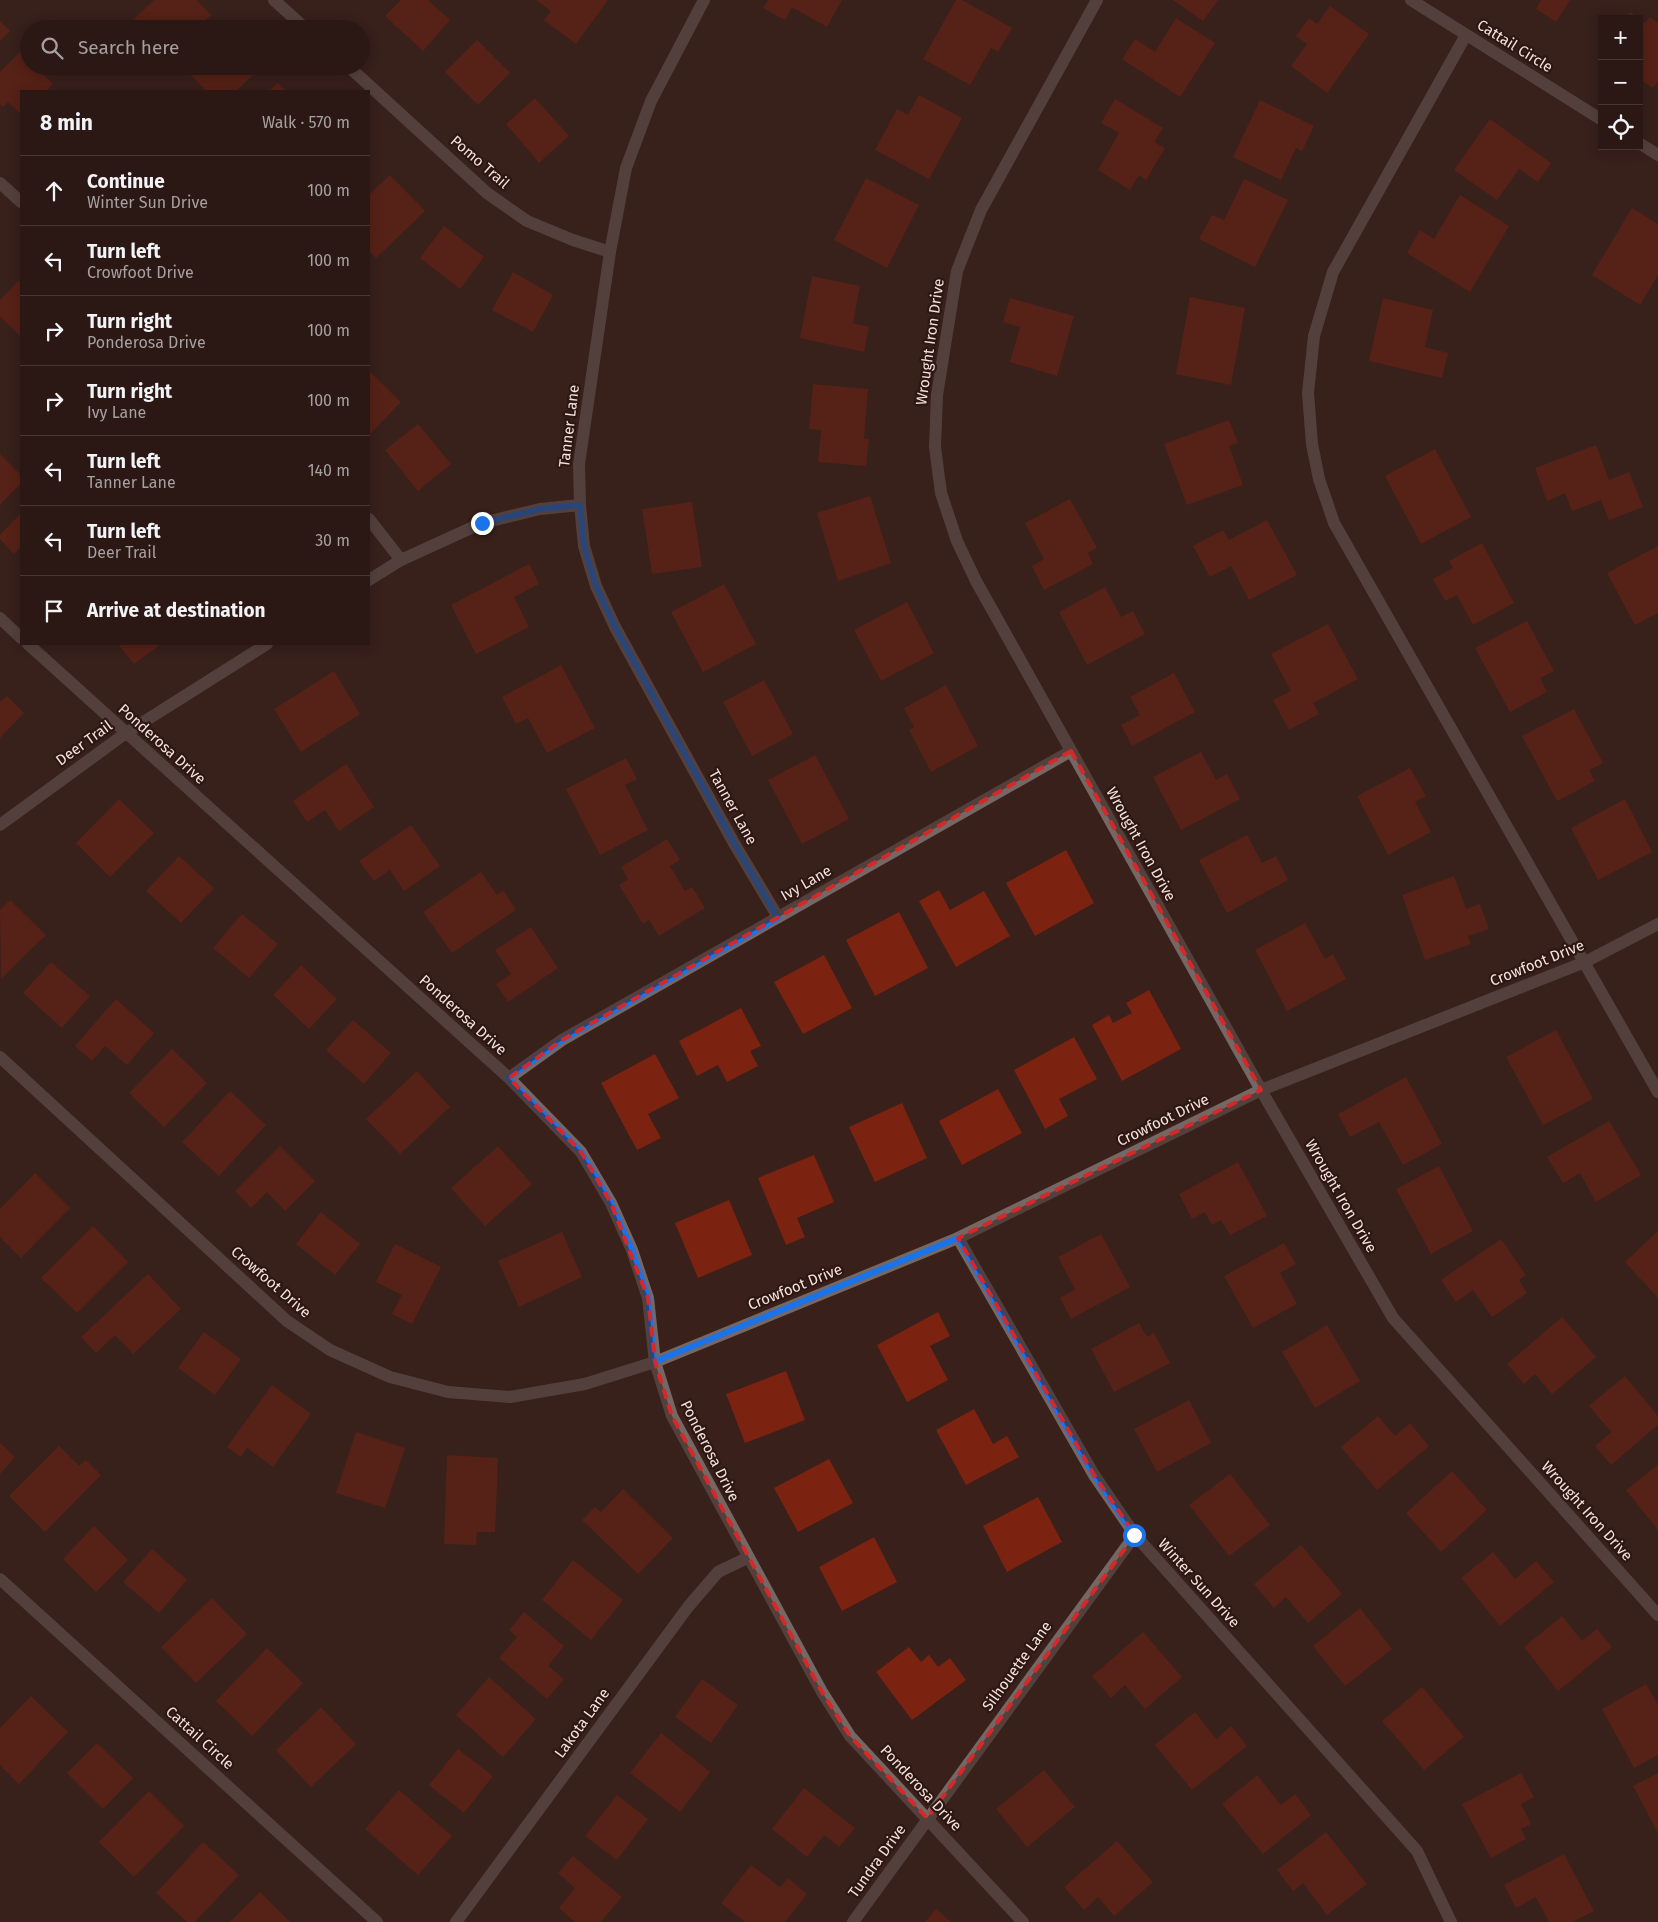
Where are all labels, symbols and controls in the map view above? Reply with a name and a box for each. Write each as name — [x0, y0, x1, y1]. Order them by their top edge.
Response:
map controls — [1598, 15, 1643, 150]
button: + — [1598, 15, 1643, 60]
street label: Cattail Circle — [1474, 16, 1556, 76]
search box — [20, 20, 370, 75]
icon: search — [38, 34, 66, 62]
text: Search here — [78, 36, 179, 59]
button: − — [1598, 60, 1643, 105]
button: locate — [1598, 105, 1643, 150]
text: 8 min — [40, 110, 93, 136]
text: Walk · 570 m — [262, 113, 350, 132]
street label: Pomo Trail — [447, 132, 514, 193]
text: Continue — [87, 170, 165, 193]
icon: ahead — [40, 177, 68, 205]
text: 100 m — [307, 181, 350, 200]
text: Winter Sun Drive — [87, 193, 208, 212]
text: Turn left — [87, 240, 161, 263]
icon: left — [40, 247, 68, 275]
text: 100 m — [307, 251, 350, 270]
text: Crowfoot Drive — [87, 263, 194, 282]
street label: Wrought Iron Drive — [912, 278, 948, 406]
text: Turn right — [87, 310, 172, 333]
icon: right — [40, 317, 68, 345]
text: 100 m — [307, 321, 350, 340]
text: Ponderosa Drive — [87, 333, 206, 352]
text: Turn right — [87, 380, 172, 403]
street label: Tanner Lane — [555, 384, 583, 468]
icon: right — [40, 387, 68, 415]
text: 100 m — [307, 391, 350, 410]
text: Ivy Lane — [87, 403, 146, 422]
text: Turn left — [87, 450, 161, 473]
icon: left — [40, 457, 68, 485]
text: 140 m — [308, 461, 350, 480]
text: Tanner Lane — [87, 473, 176, 492]
route end — [471, 512, 494, 535]
text: Turn left — [87, 520, 161, 543]
icon: left — [40, 527, 68, 555]
text: 30 m — [315, 531, 350, 550]
text: Deer Trail — [87, 543, 156, 562]
icon: arrive — [40, 597, 68, 625]
text: Arrive at destination — [87, 599, 266, 622]
street label: Ponderosa Drive — [115, 700, 209, 788]
street label: Deer Trail — [52, 716, 116, 769]
street label: Tanner Lane — [705, 766, 761, 848]
street label: Wrought Iron Drive — [1102, 784, 1180, 904]
street label: Ivy Lane — [777, 861, 835, 905]
street label: Crowfoot Drive — [1487, 936, 1587, 990]
street label: Ponderosa Drive — [416, 971, 510, 1059]
street label: Crowfoot Drive — [1114, 1090, 1212, 1150]
street label: Wrought Iron Drive — [1301, 1136, 1381, 1256]
street label: Crowfoot Drive — [227, 1242, 315, 1322]
street label: Crowfoot Drive — [745, 1260, 845, 1314]
street label: Ponderosa Drive — [677, 1397, 743, 1505]
street label: Wrought Iron Drive — [1538, 1458, 1636, 1564]
route start — [1123, 1524, 1146, 1547]
street label: Winter Sun Drive — [1154, 1535, 1244, 1631]
street label: Silhouette Lane — [978, 1618, 1056, 1714]
street label: Lakota Lane — [551, 1685, 613, 1761]
street label: Cattail Circle — [162, 1703, 238, 1773]
street label: Ponderosa Drive — [876, 1741, 966, 1835]
street label: Tundra Drive — [844, 1821, 910, 1901]

